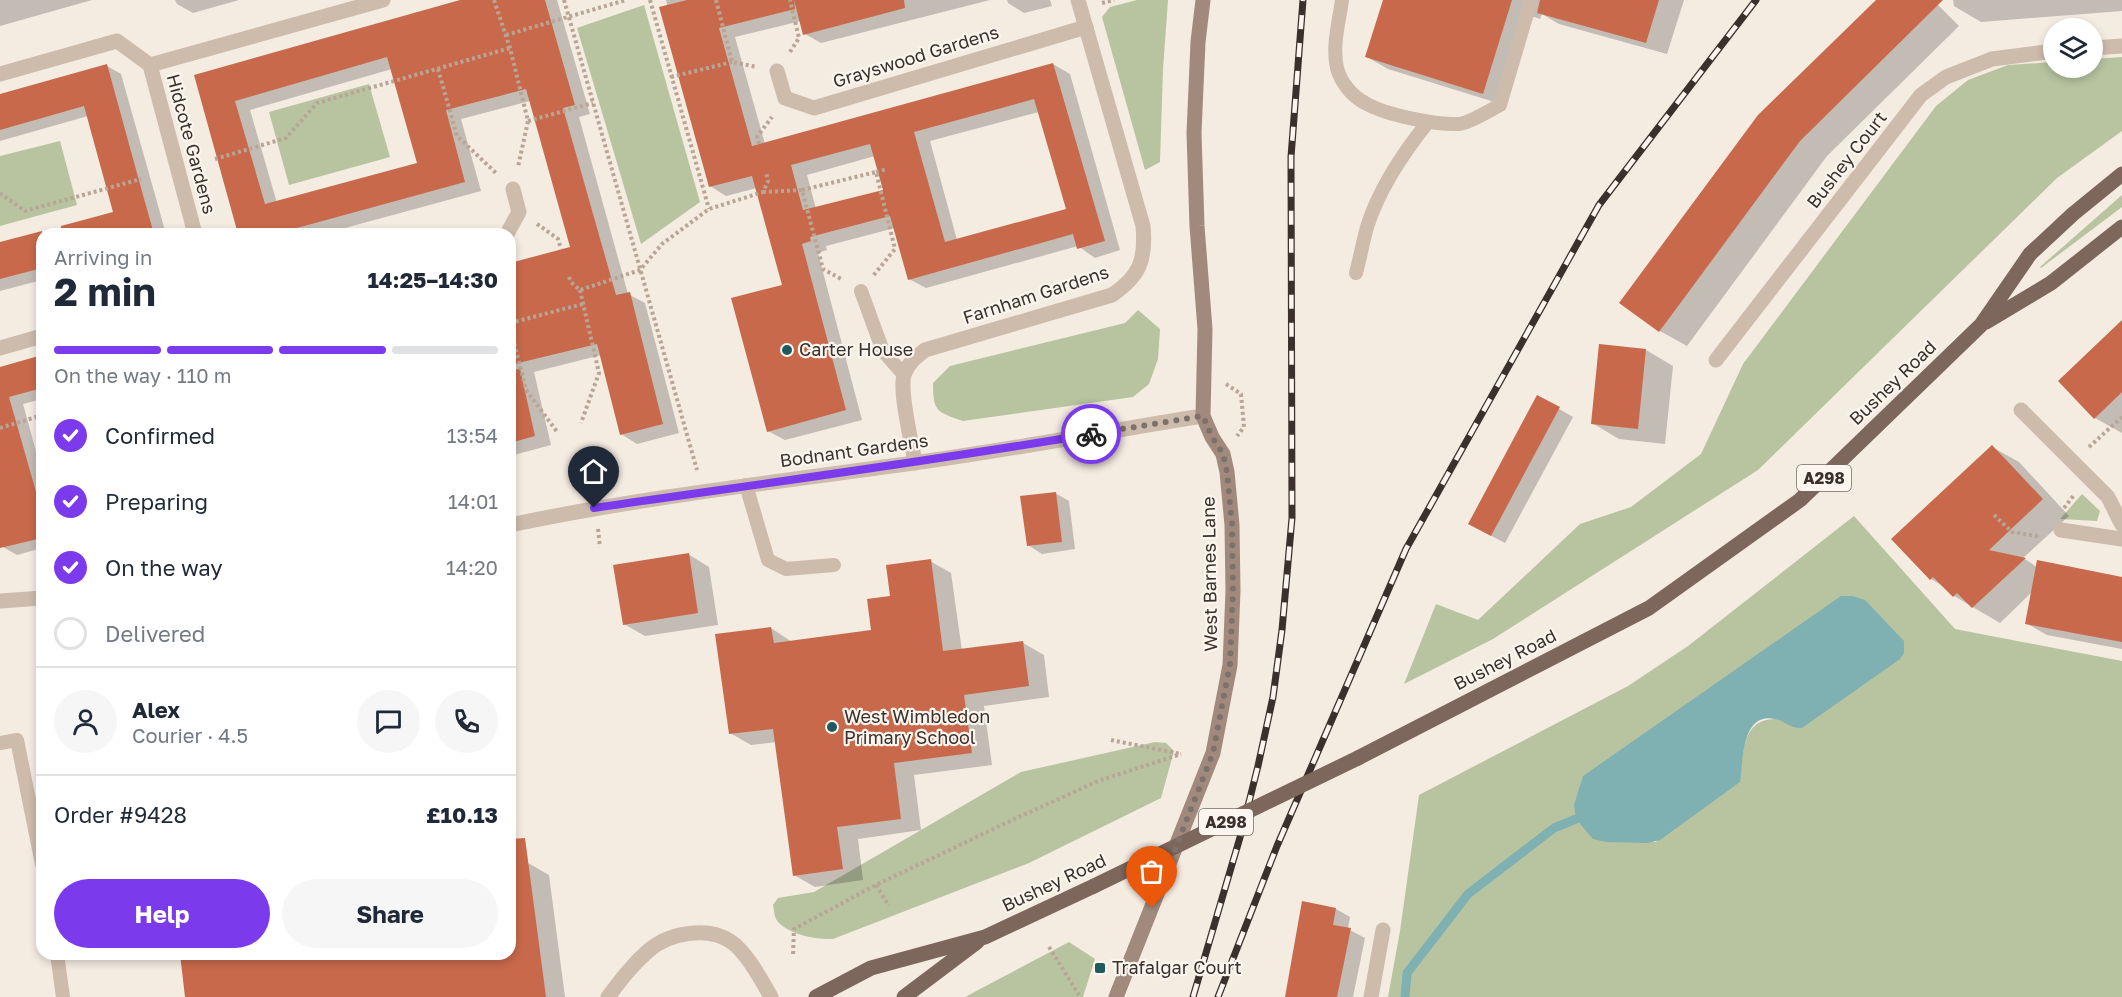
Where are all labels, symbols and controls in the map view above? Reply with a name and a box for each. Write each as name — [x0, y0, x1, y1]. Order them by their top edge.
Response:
map controls — [2043, 18, 2103, 78]
button: layers — [2043, 18, 2103, 78]
street label: Grayswood Gardens — [830, 20, 1001, 92]
street label: Hidcote Gardens — [163, 71, 221, 216]
street label: Bushey Court — [1802, 107, 1891, 212]
text: Arriving in — [54, 245, 152, 269]
street label: Farnham Gardens — [960, 260, 1111, 328]
text: 14:25–14:30 — [368, 266, 498, 293]
text: 2 min — [54, 268, 156, 315]
street label: Bushey Road — [1844, 335, 1940, 429]
place label: Carter House — [799, 338, 913, 360]
marker: Carter House — [780, 343, 794, 357]
text: On the way · 110 m — [54, 363, 231, 387]
courier — [1061, 404, 1121, 464]
icon: bike — [1075, 418, 1108, 451]
icon: check — [54, 419, 87, 452]
text: Confirmed — [105, 422, 215, 449]
text: 13:54 — [447, 423, 498, 447]
street label: Bodnant Gardens — [778, 429, 929, 471]
pin — [568, 446, 619, 508]
icon: home — [577, 455, 610, 488]
road number: A298 — [1797, 465, 1851, 491]
icon: check — [54, 485, 87, 518]
text: Preparing — [105, 488, 208, 515]
text: 14:01 — [448, 489, 498, 513]
street label: West Barnes Lane — [1197, 496, 1221, 652]
icon: check — [54, 551, 87, 584]
text: On the way — [105, 554, 223, 581]
text: 14:20 — [446, 555, 498, 579]
text: Delivered — [105, 620, 205, 647]
street label: Bushey Road — [1450, 624, 1560, 694]
button: person — [54, 690, 117, 753]
button: chat — [357, 690, 420, 753]
button: phone — [435, 690, 498, 753]
text: Alex — [132, 696, 180, 723]
place label: West Wimbledon Primary School — [844, 705, 990, 748]
marker: West Wimbledon Primary School — [825, 720, 839, 734]
text: Courier · 4.5 — [132, 723, 248, 747]
text: Order #9428 — [54, 801, 187, 828]
text: £10.13 — [426, 801, 498, 828]
road number: A298 — [1199, 809, 1253, 835]
pin — [1126, 846, 1177, 908]
street label: Bushey Road — [998, 848, 1109, 916]
icon: bag — [1135, 855, 1168, 888]
button: Help — [54, 879, 270, 948]
button: Share — [282, 879, 498, 948]
place label: Trafalgar Court — [1112, 956, 1242, 978]
marker: Trafalgar Court — [1093, 961, 1107, 975]

